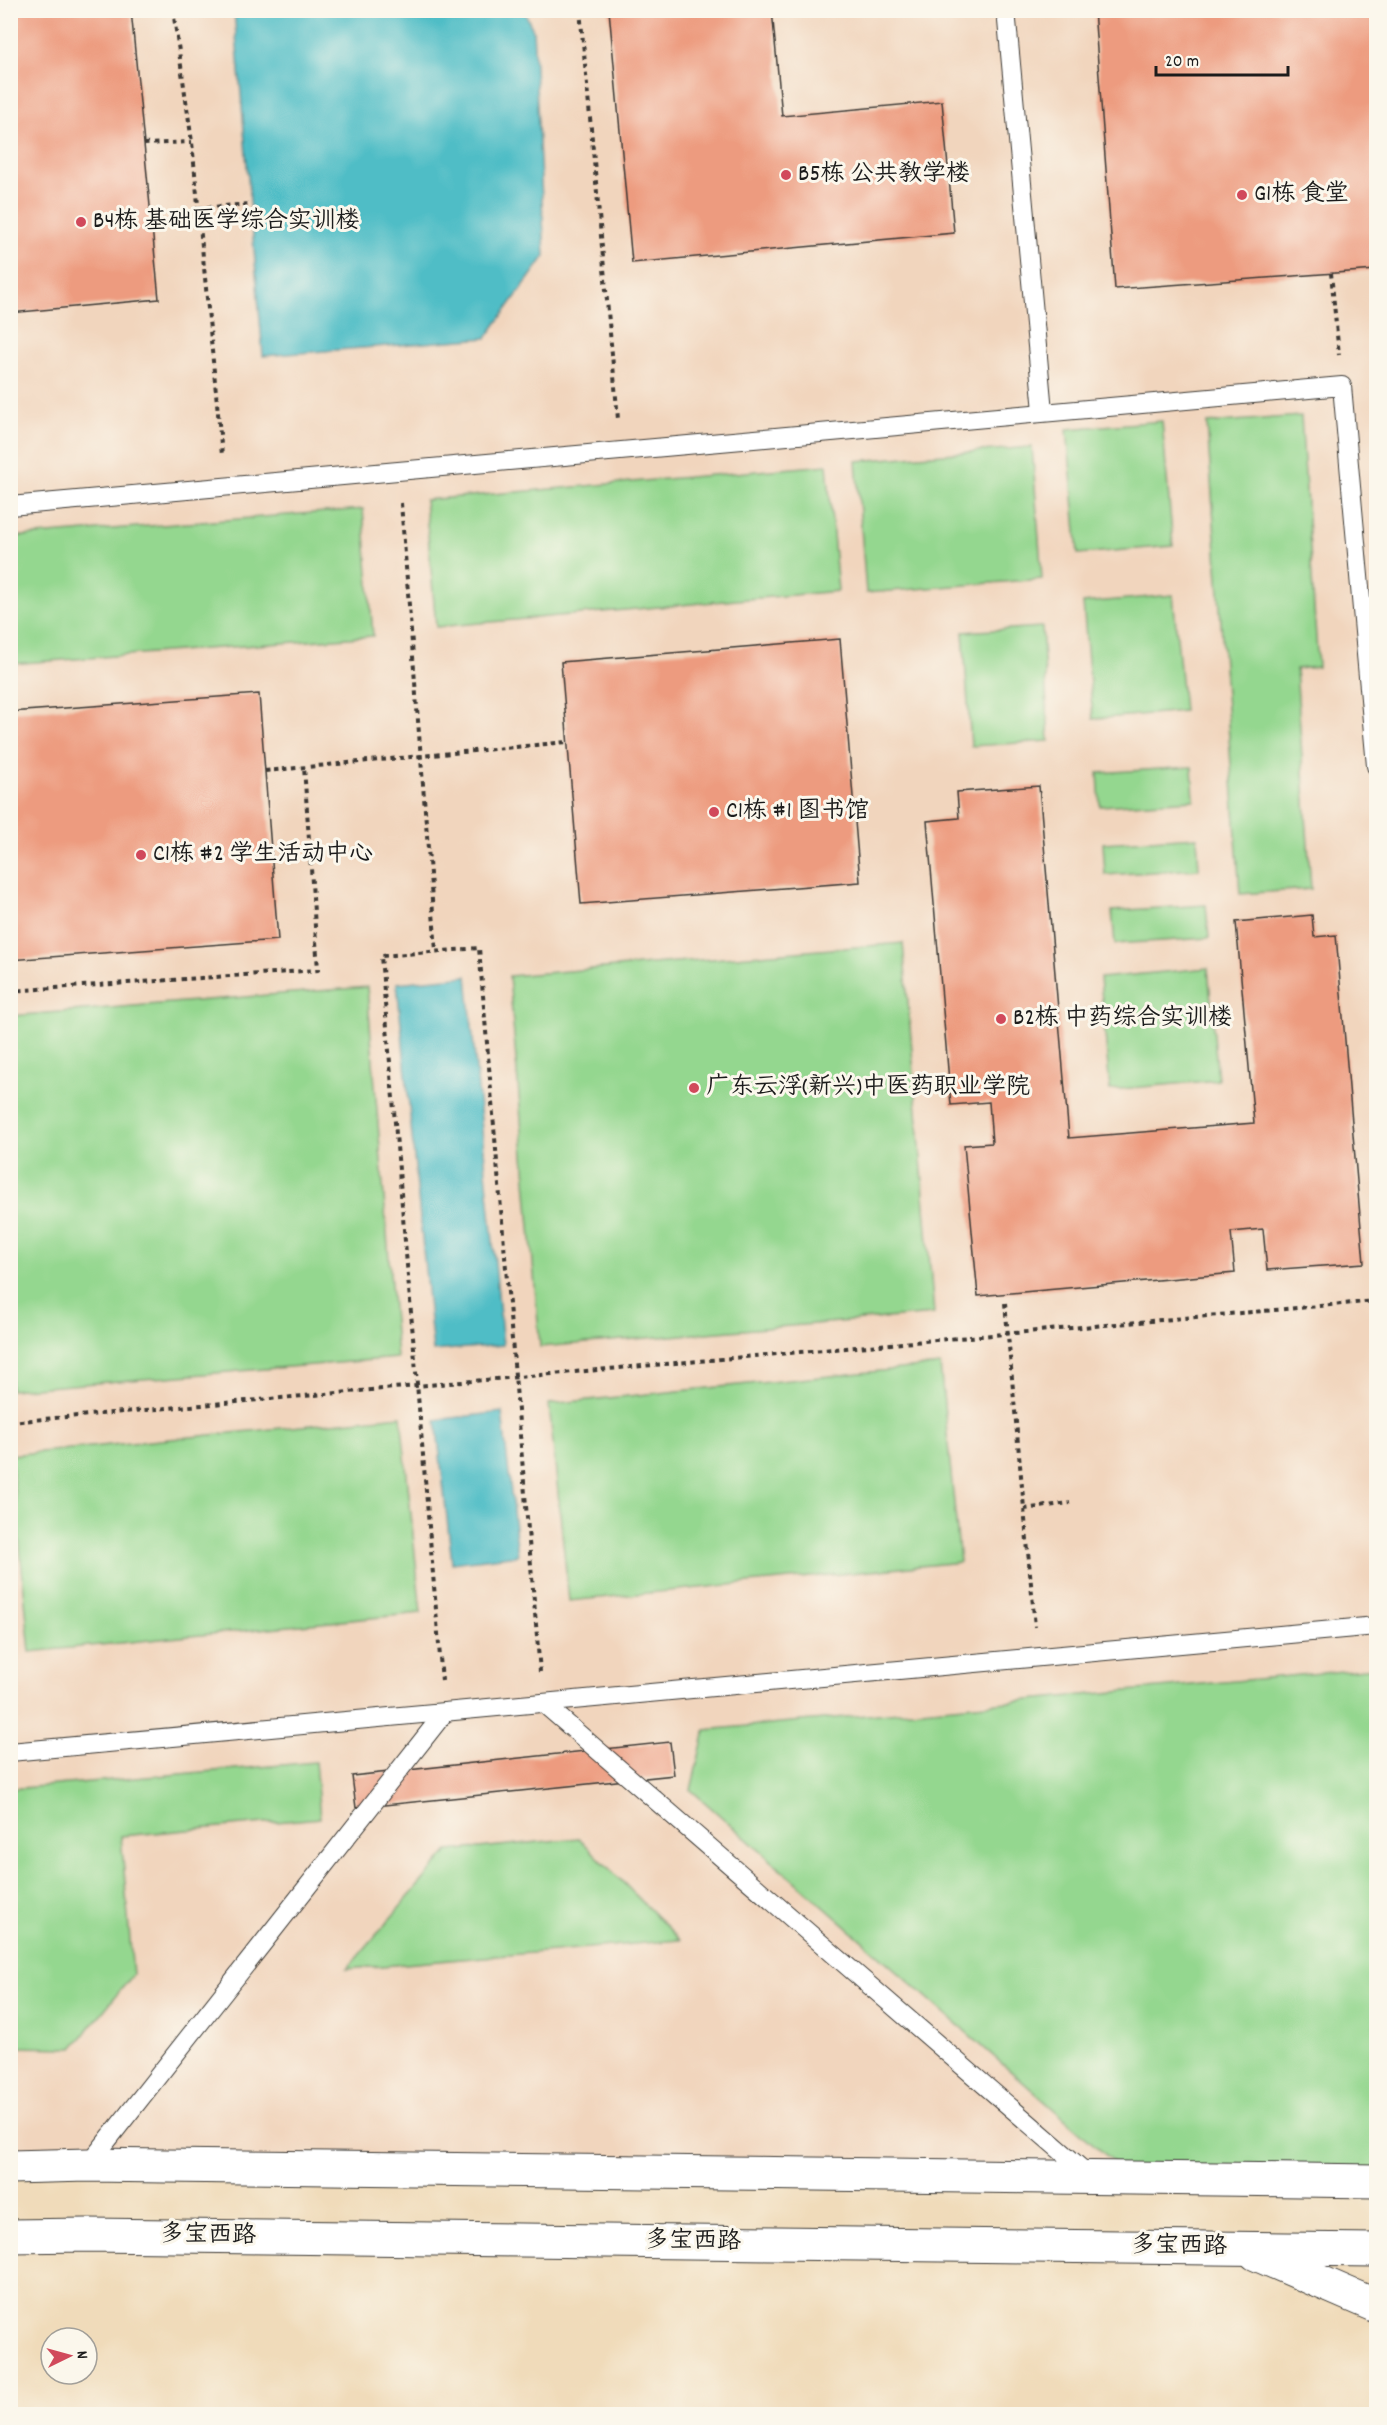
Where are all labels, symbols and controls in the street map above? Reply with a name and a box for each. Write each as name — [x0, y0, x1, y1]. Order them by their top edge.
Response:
scale bar — [1156, 39, 1288, 77]
text: 20 m — [1165, 50, 1199, 75]
place label: B5栋 公共教学楼 — [798, 158, 970, 192]
marker: B5栋 公共教学楼 — [779, 168, 793, 182]
place label: G1栋 食堂 — [1254, 178, 1349, 212]
marker: G1栋 食堂 — [1235, 188, 1249, 202]
place label: B4栋 基础医学综合实训楼 — [93, 205, 360, 239]
marker: B4栋 基础医学综合实训楼 — [74, 215, 88, 229]
place label: C1栋 #1 图书馆 — [726, 795, 869, 829]
marker: C1栋 #1 图书馆 — [707, 805, 721, 819]
place label: C1栋 #2 学生活动中心 — [153, 838, 373, 872]
marker: C1栋 #2 学生活动中心 — [134, 848, 148, 862]
place label: B2栋 中药综合实训楼 — [1013, 1002, 1232, 1036]
marker: B2栋 中药综合实训楼 — [994, 1012, 1008, 1026]
place label: 广东云浮(新兴)中医药职业学院 — [706, 1071, 1030, 1105]
marker: 广东云浮(新兴)中医药职业学院 — [687, 1081, 701, 1095]
street label: 多宝西路 — [160, 2218, 256, 2254]
street label: 多宝西路 — [645, 2224, 741, 2260]
street label: 多宝西路 — [1131, 2229, 1227, 2265]
north arrow — [39, 2326, 99, 2386]
text: N — [70, 2350, 93, 2360]

